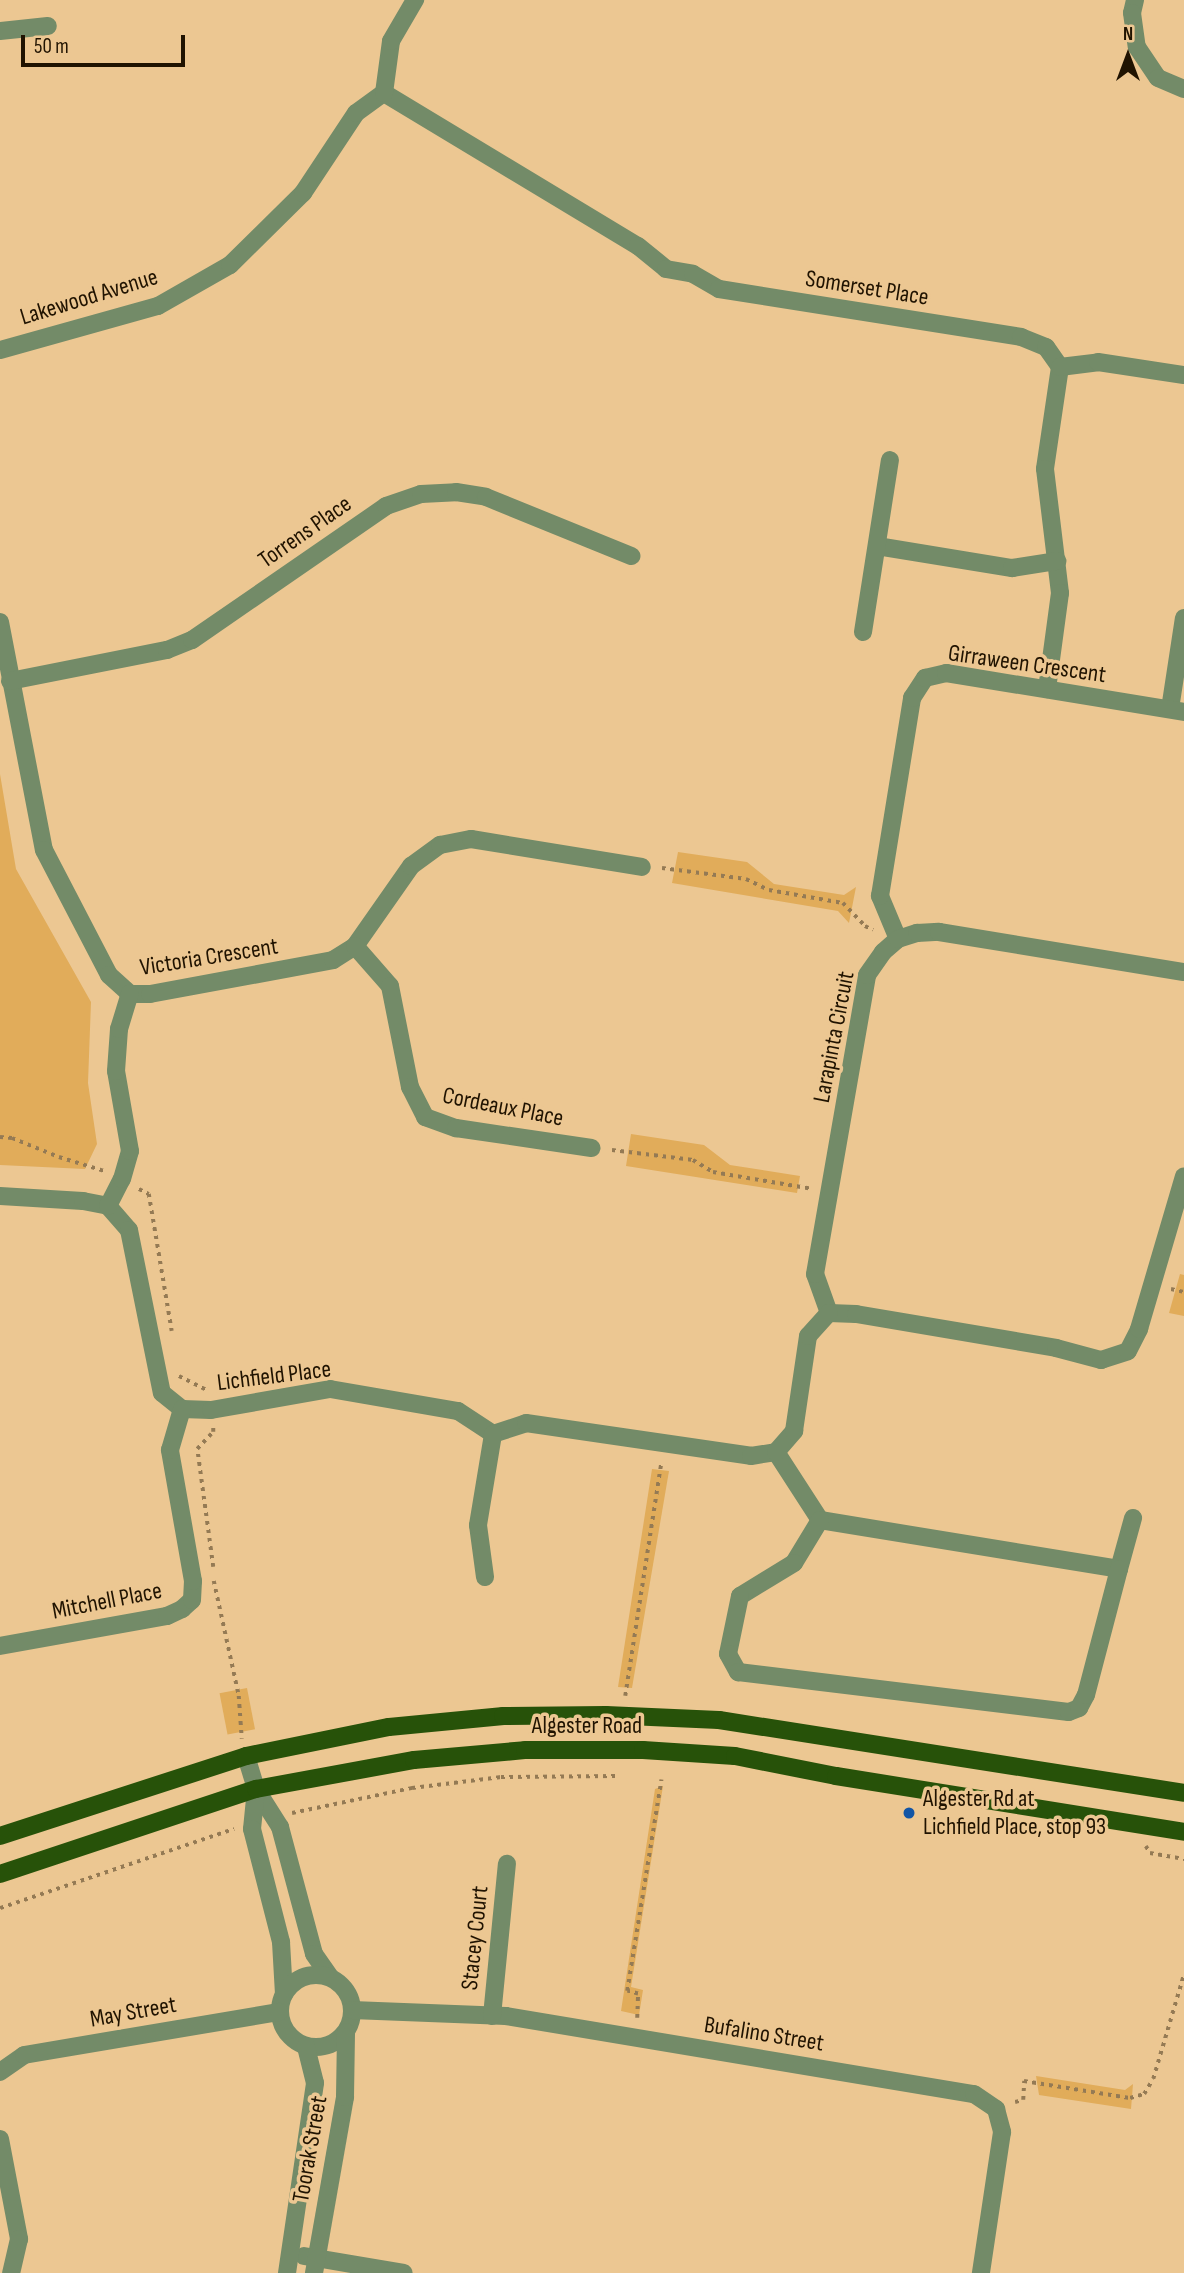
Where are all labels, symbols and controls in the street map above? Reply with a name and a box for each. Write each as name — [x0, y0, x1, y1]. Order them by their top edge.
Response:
scale bar — [24, 21, 189, 65]
north arrow — [1093, 21, 1163, 91]
text: N — [1123, 23, 1133, 46]
text: 50 m — [34, 34, 69, 59]
street label: Lakewood Avenue — [17, 262, 161, 332]
street label: Somerset Place — [803, 264, 931, 312]
street label: Torrens Place — [253, 490, 357, 574]
street label: Girraween Crescent — [946, 639, 1108, 689]
street label: Victoria Crescent — [138, 932, 280, 982]
street label: Larapinta Circuit — [807, 969, 861, 1105]
street label: Cordeaux Place — [440, 1081, 566, 1133]
street label: Lichfield Place — [215, 1355, 333, 1397]
street label: Mitchell Place — [50, 1576, 164, 1626]
street label: Algester Road — [532, 1712, 642, 1740]
place label: Algester Rd at Lichfield Place, stop 93 — [923, 1785, 1106, 1841]
marker: Algester Rd at Lichfield Place, stop 93 — [901, 1805, 917, 1821]
street label: Stacey Court — [455, 1884, 495, 1992]
street label: May Street — [88, 1990, 178, 2034]
street label: Bufalino Street — [702, 2010, 826, 2058]
street label: Toorak Street — [286, 2094, 334, 2204]

